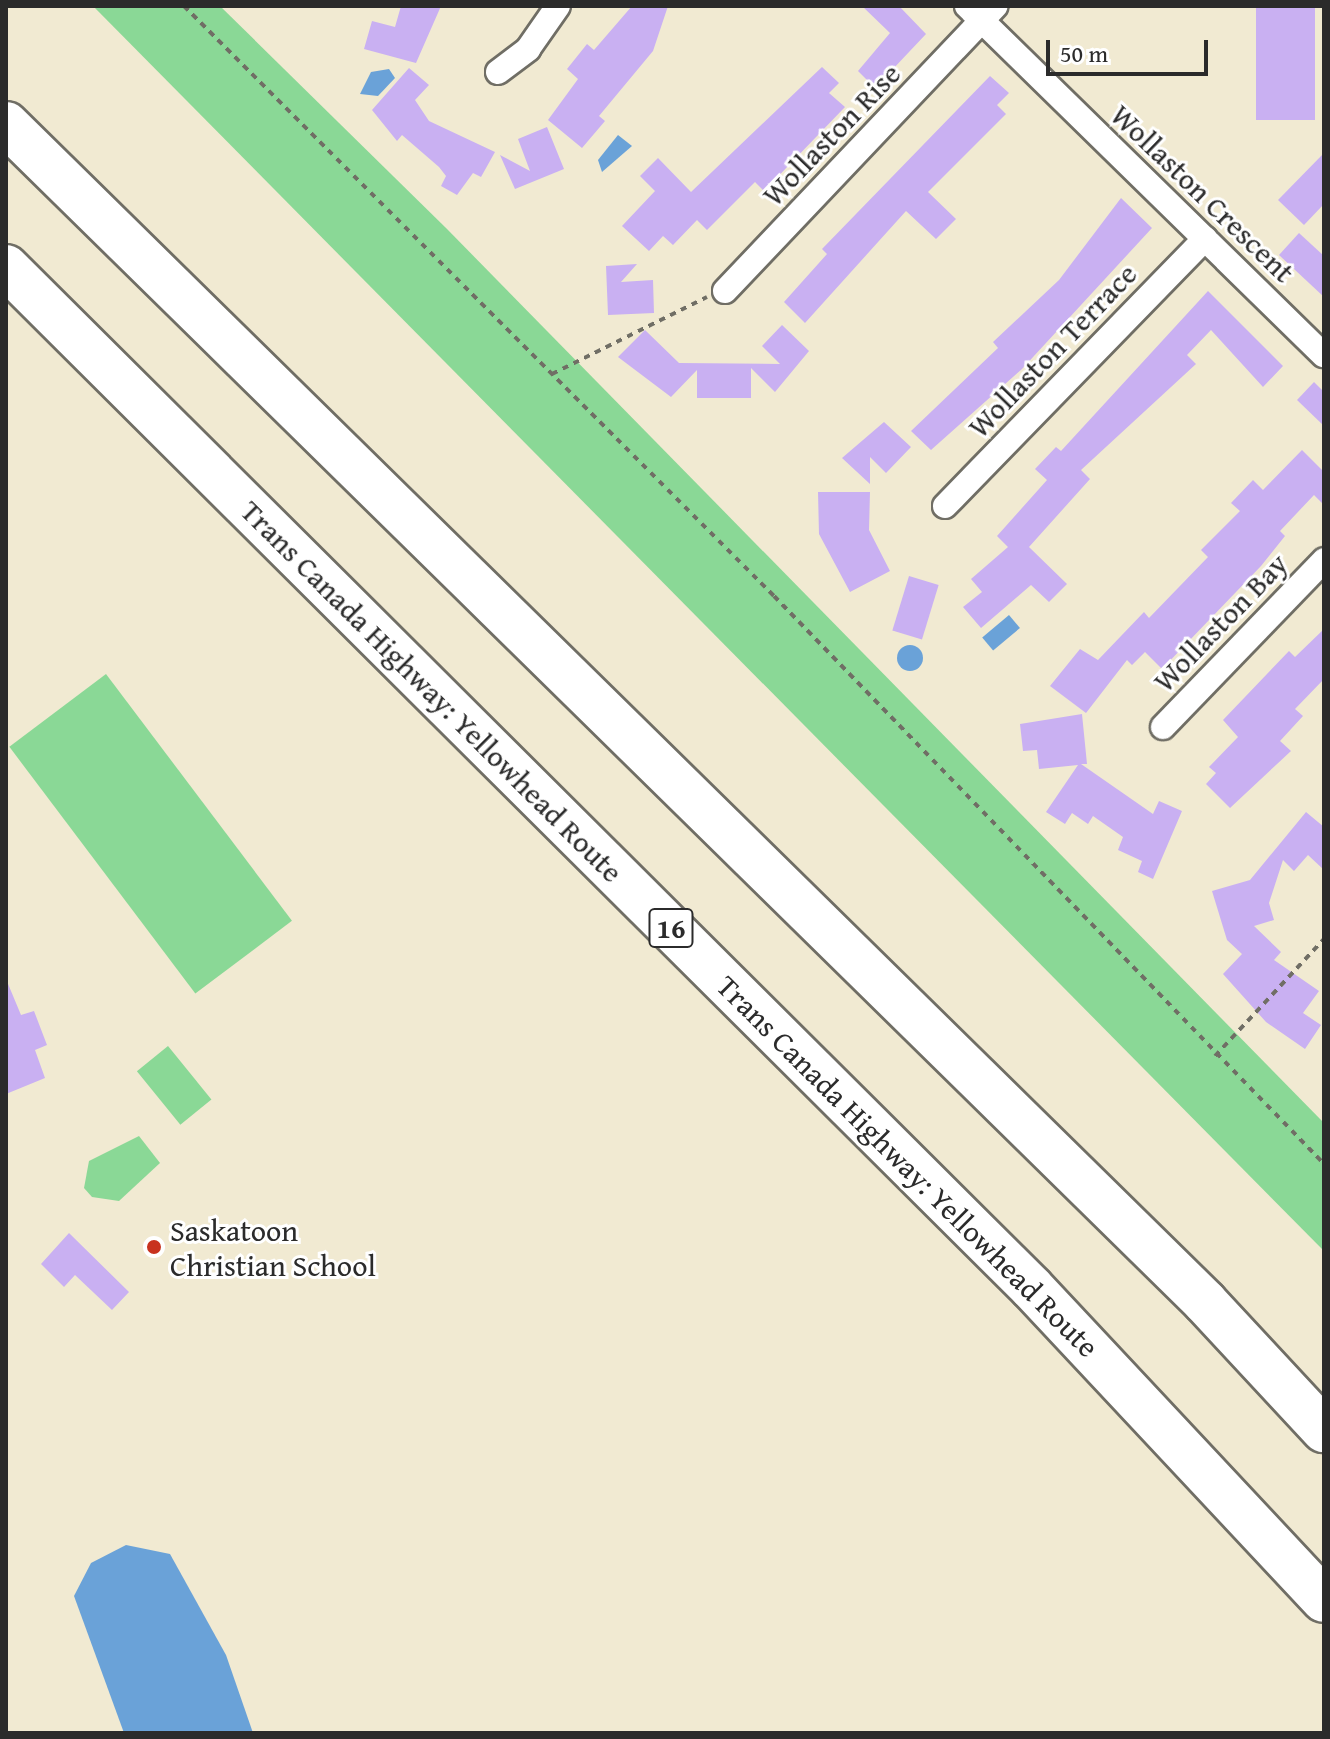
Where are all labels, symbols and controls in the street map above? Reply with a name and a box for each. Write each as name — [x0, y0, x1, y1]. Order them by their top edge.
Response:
scale bar — [1050, 24, 1212, 74]
text: 50 m — [1060, 36, 1108, 71]
street label: Wollaston Rise — [754, 55, 908, 213]
street label: Wollaston Crescent — [1104, 96, 1302, 290]
street label: Wollaston Terrace — [960, 256, 1144, 444]
street label: Trans Canada Highway: Yellowhead Route — [234, 493, 630, 889]
street label: Wollaston Bay — [1145, 545, 1295, 699]
road number: 16 — [647, 904, 695, 952]
street label: Trans Canada Highway: Yellowhead Route — [710, 968, 1106, 1364]
place label: Saskatoon Christian School — [170, 1212, 376, 1282]
marker: Saskatoon Christian School — [145, 1238, 163, 1256]

